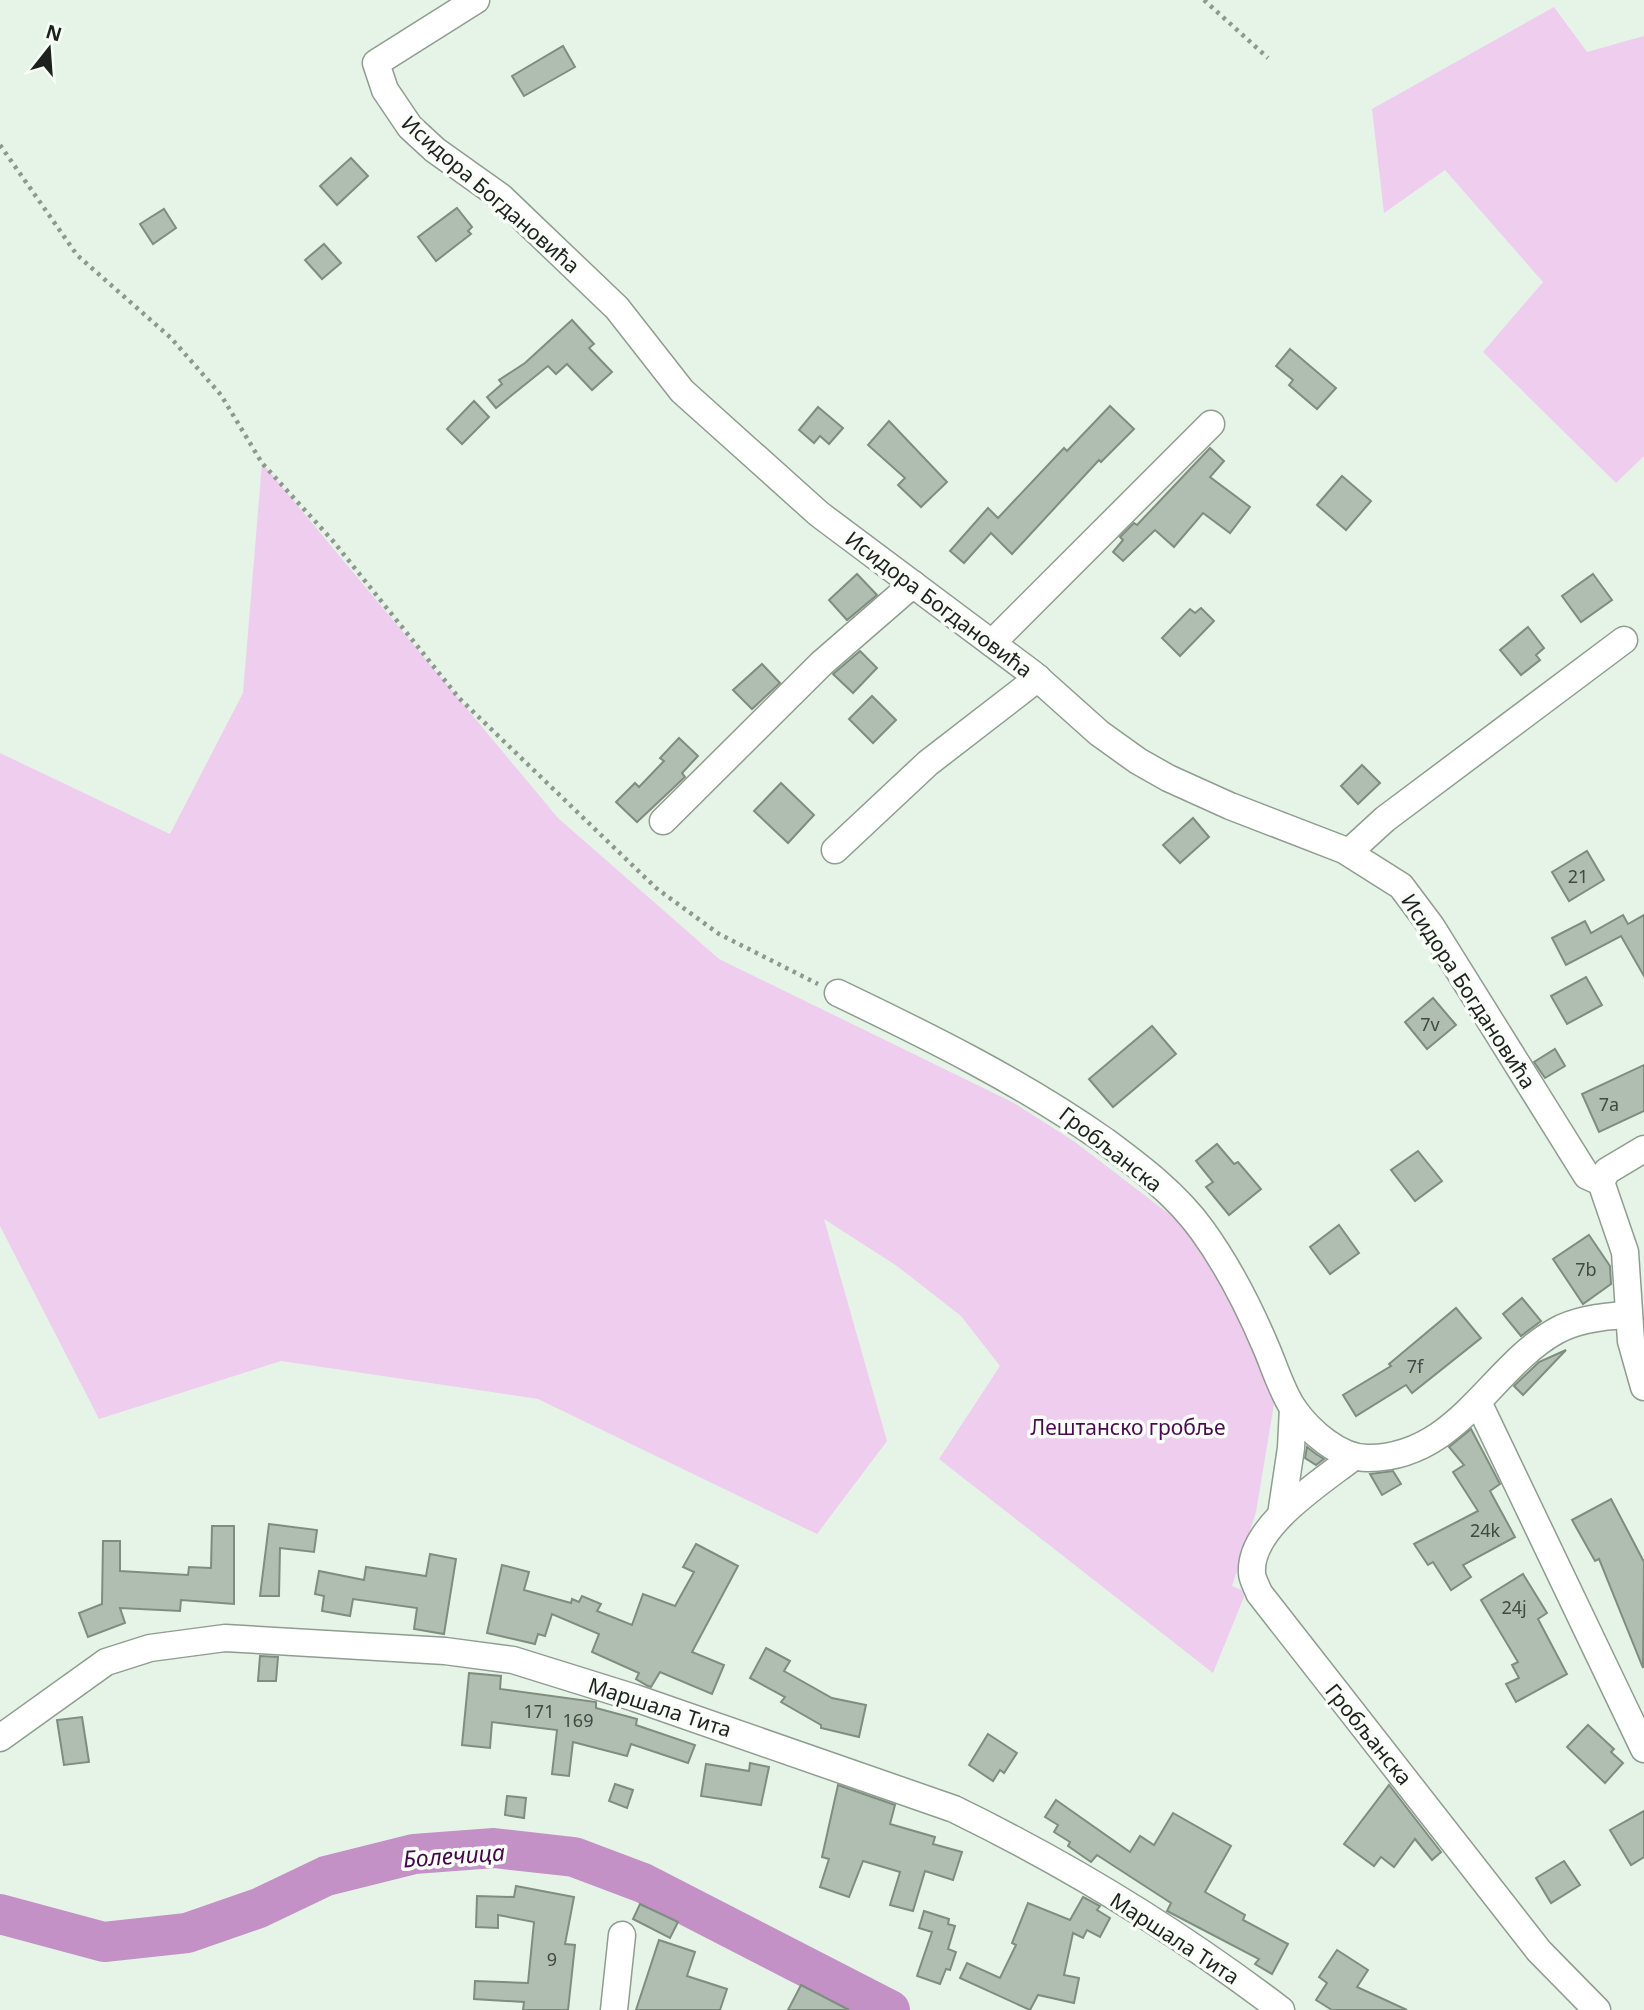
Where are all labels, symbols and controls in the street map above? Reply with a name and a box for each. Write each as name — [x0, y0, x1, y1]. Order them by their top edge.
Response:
north arrow — [14, 14, 84, 84]
text: N — [43, 18, 65, 47]
street label: Исидора Богдановића — [396, 109, 586, 279]
street label: Исидора Богдановића — [840, 524, 1038, 684]
house number: 21 — [1568, 864, 1588, 888]
street label: Исидора Богдановића — [1395, 888, 1543, 1094]
house number: 7v — [1420, 1012, 1441, 1036]
house number: 7a — [1599, 1092, 1619, 1116]
street label: Гробљанска — [1054, 1100, 1168, 1198]
house number: 7b — [1575, 1257, 1597, 1281]
house number: 7f — [1407, 1354, 1424, 1378]
park label: Лештанско гробље — [1031, 1413, 1225, 1441]
house number: 24k — [1470, 1518, 1500, 1542]
house number: 24j — [1501, 1595, 1527, 1619]
street label: Маршала Тита — [585, 1671, 735, 1743]
street label: Гробљанска — [1319, 1677, 1419, 1791]
house number: 171 — [524, 1699, 554, 1723]
house number: 169 — [563, 1708, 593, 1732]
water label: Болечица — [402, 1835, 506, 1875]
street label: Маршала Тита — [1105, 1886, 1245, 1990]
house number: 9 — [547, 1947, 557, 1971]

